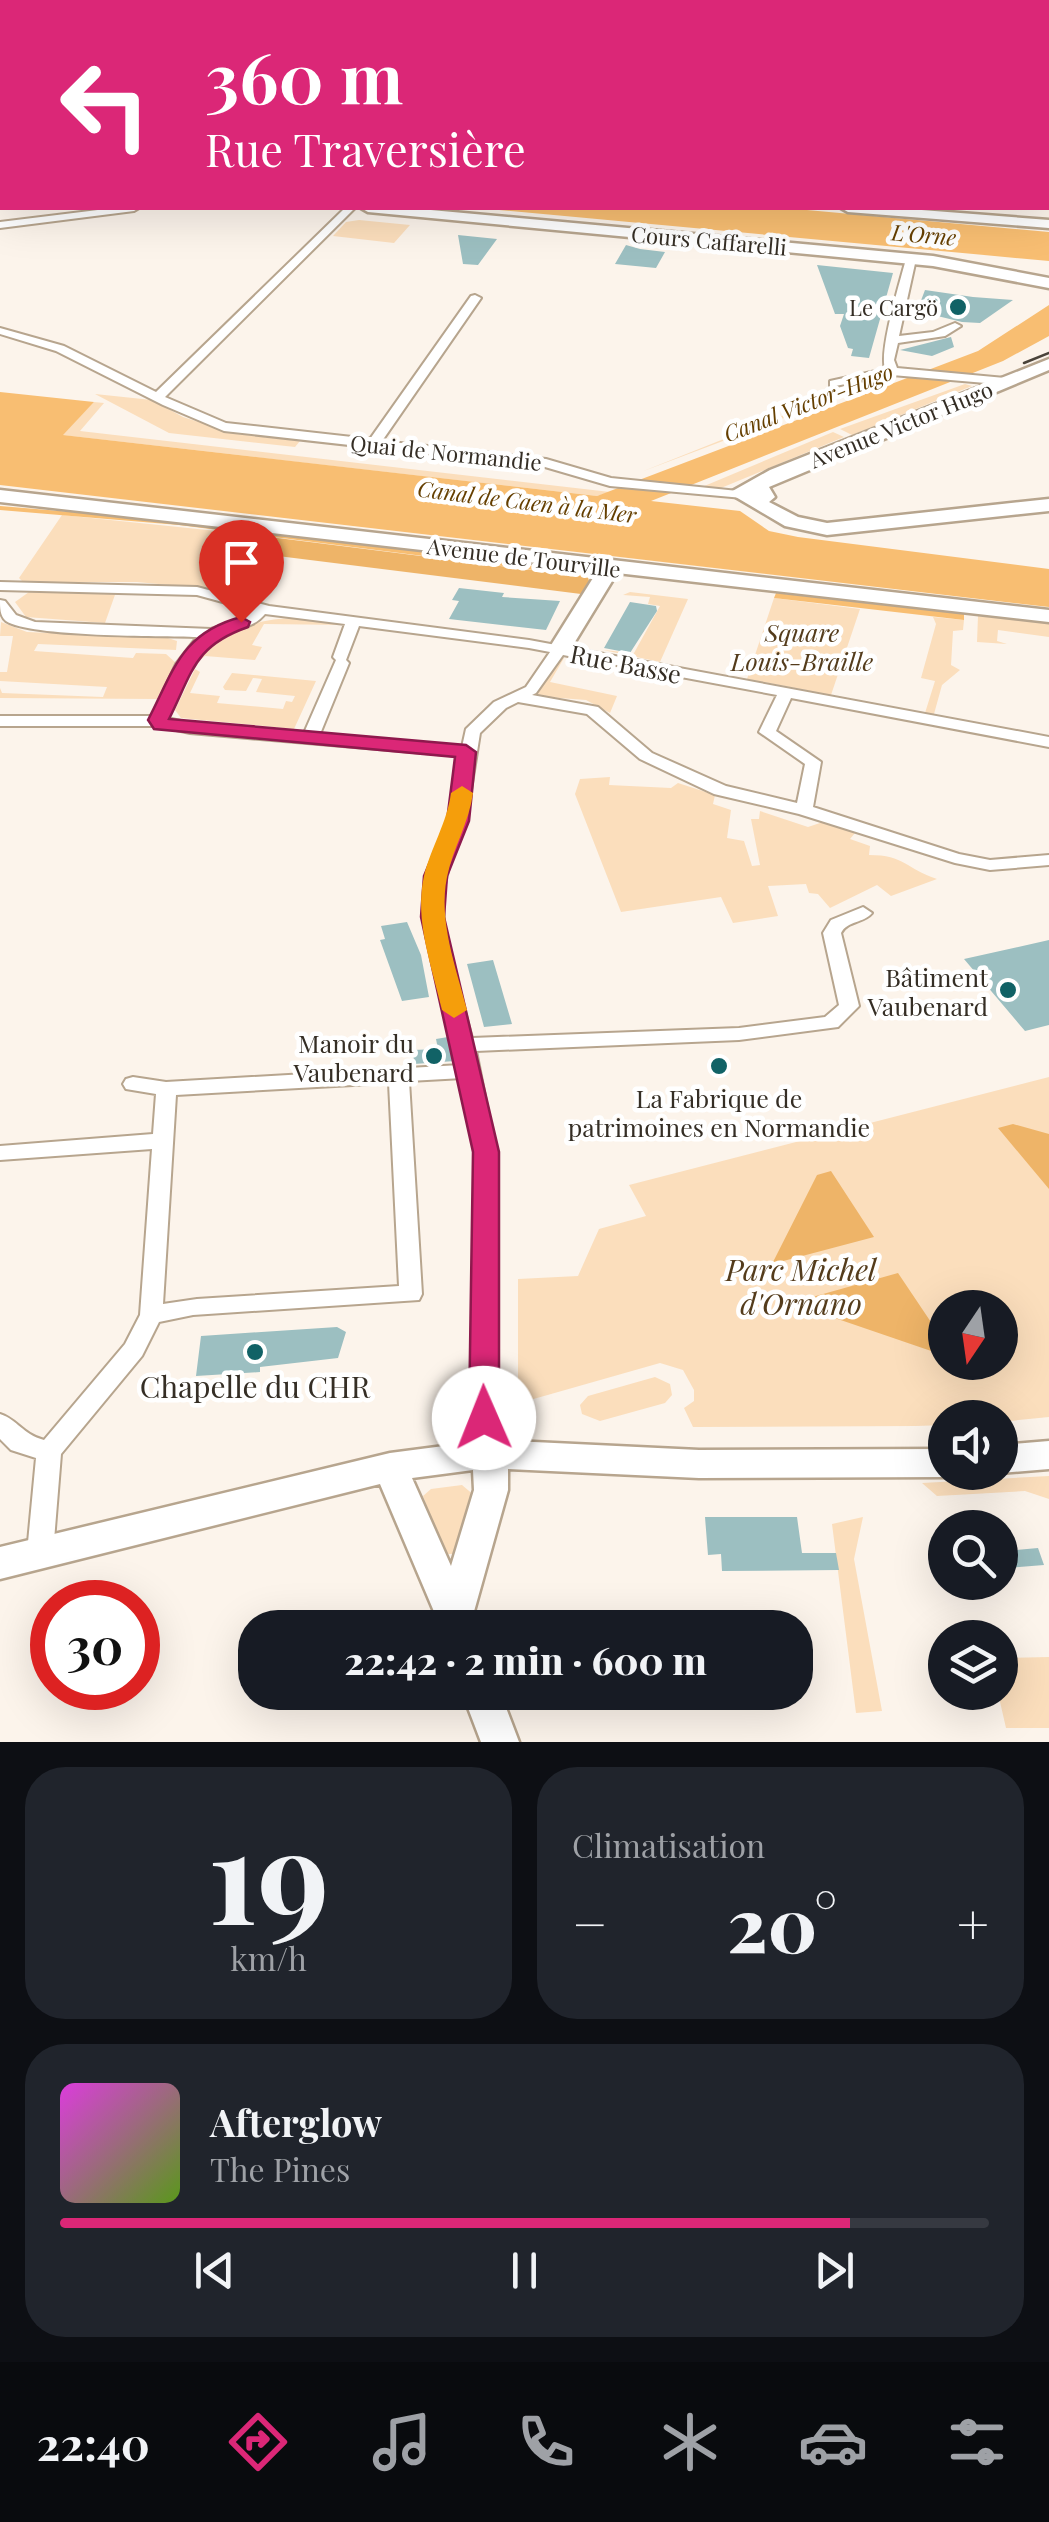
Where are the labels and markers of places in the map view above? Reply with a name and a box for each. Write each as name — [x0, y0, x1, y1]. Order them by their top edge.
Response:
place label: Le Cargö — [849, 292, 938, 322]
marker: Le Cargö — [947, 296, 969, 318]
pin — [199, 520, 284, 623]
place label: Bâtiment Vaubenard — [867, 960, 989, 1022]
marker: Bâtiment Vaubenard — [997, 979, 1019, 1001]
place label: Manoir du Vaubenard — [293, 1026, 414, 1088]
marker: Manoir du Vaubenard — [423, 1045, 445, 1067]
marker: La Fabrique de patrimoines en Normandie — [708, 1055, 730, 1077]
place label: La Fabrique de patrimoines en Normandie — [568, 1081, 870, 1143]
marker: Chapelle du CHR — [244, 1341, 266, 1363]
place label: Chapelle du CHR — [140, 1366, 371, 1406]

